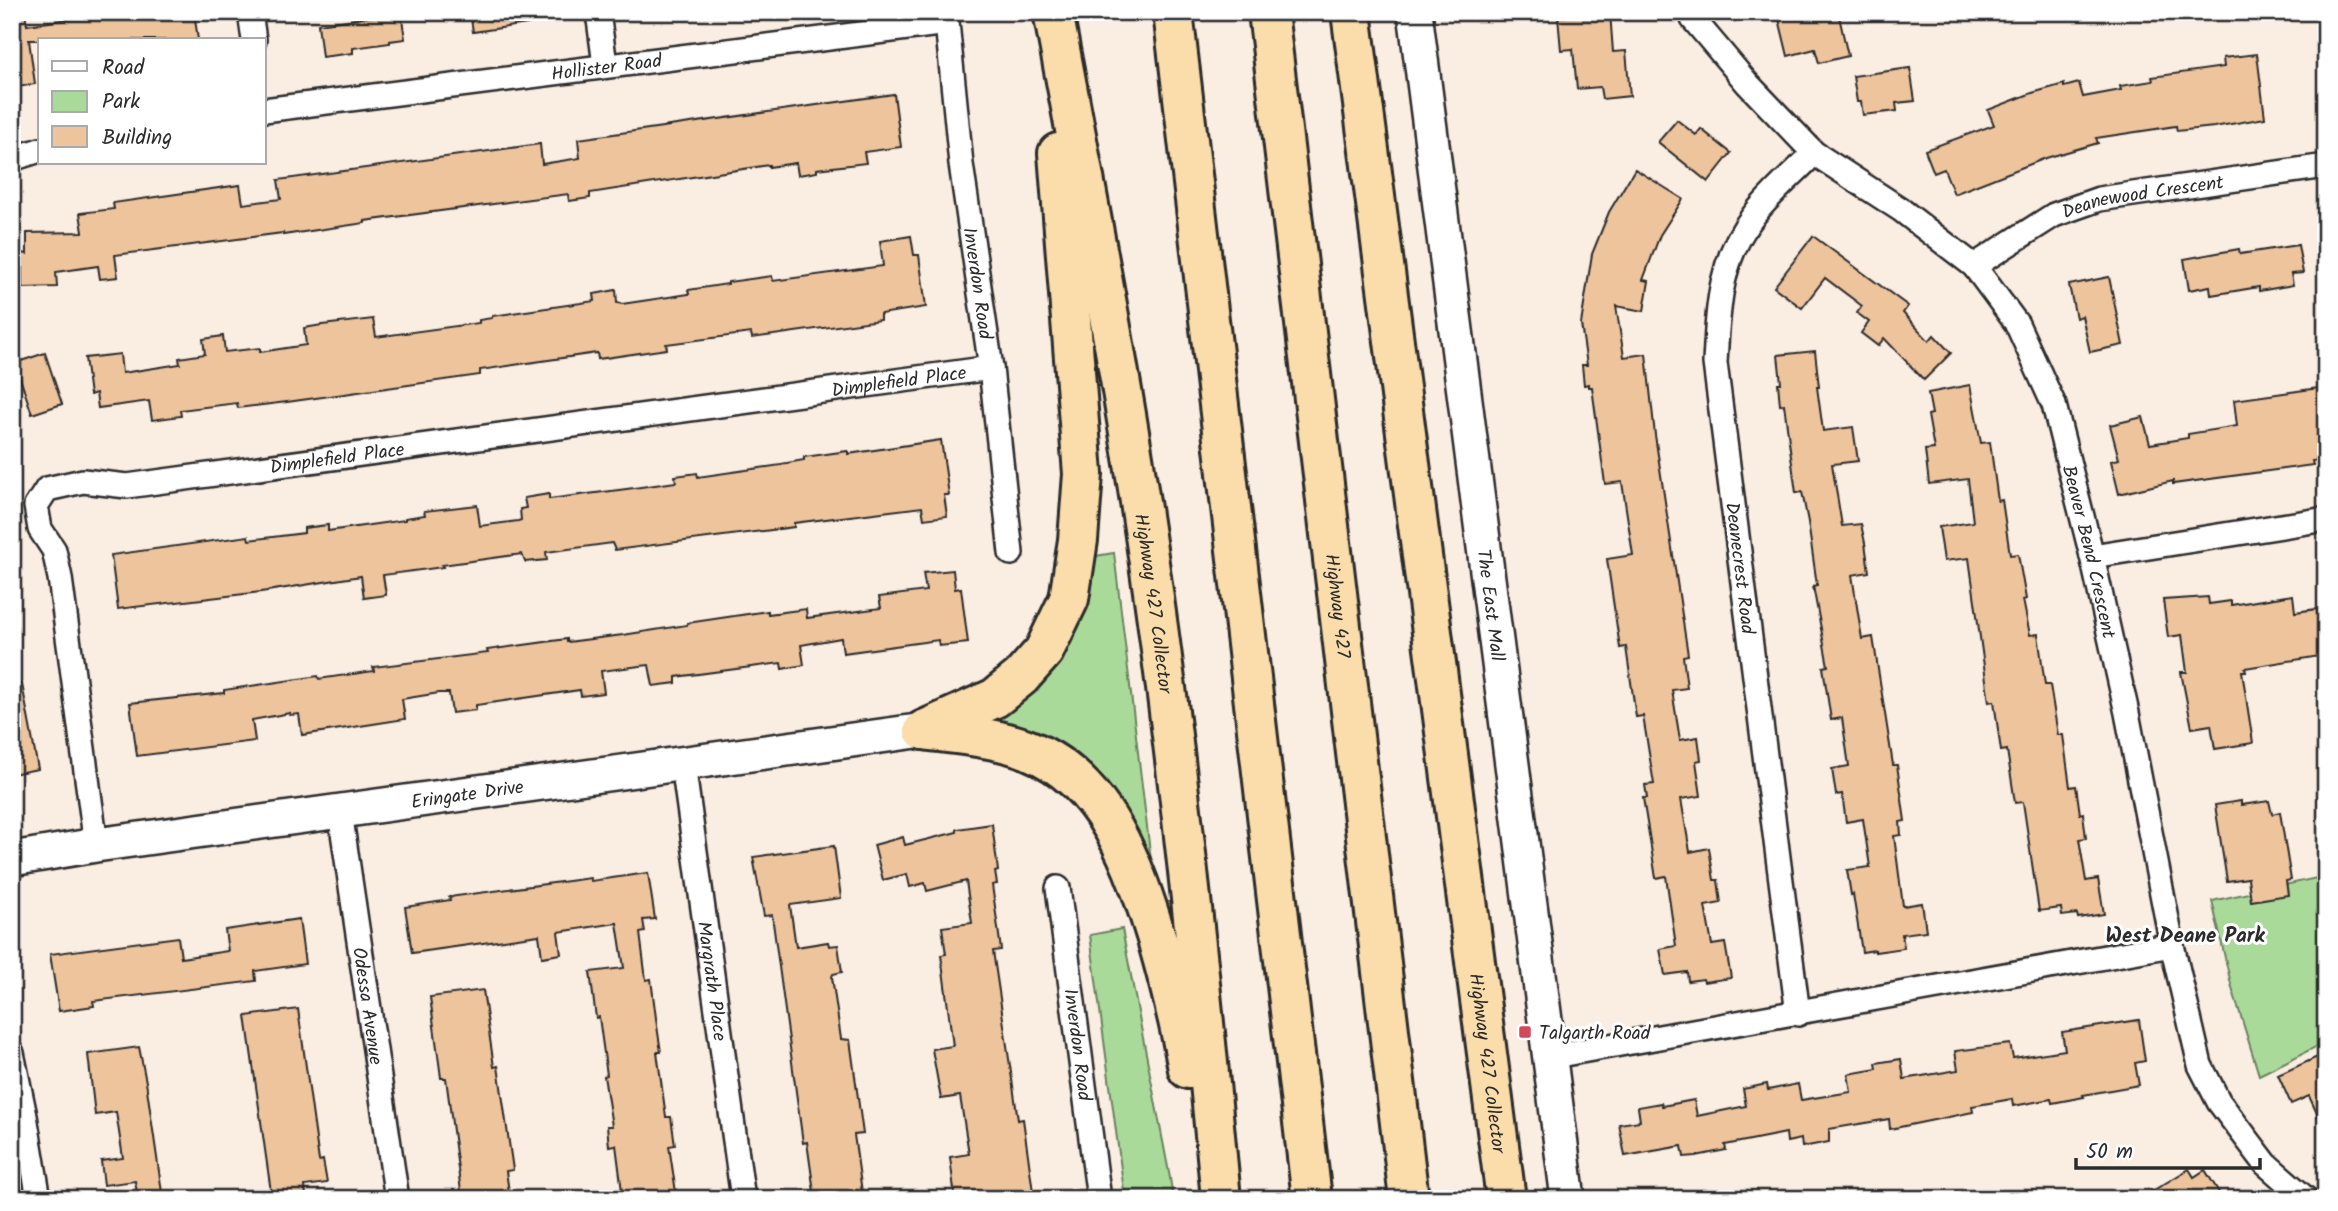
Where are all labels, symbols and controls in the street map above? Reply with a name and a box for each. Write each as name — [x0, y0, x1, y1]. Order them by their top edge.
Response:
legend — [38, 38, 266, 164]
street label: Hollister Road — [549, 46, 664, 90]
text: Road — [102, 52, 145, 85]
text: Park — [102, 86, 140, 119]
text: Building — [102, 122, 172, 155]
street label: Deanewood Crescent — [2058, 168, 2226, 228]
street label: Inverdon Road — [953, 225, 1000, 342]
street label: Dimplefield Place — [830, 358, 969, 407]
street label: Dimplefield Place — [268, 435, 407, 483]
street label: Beaver Bend Crescent — [2053, 462, 2123, 642]
street label: Deanecrest Road — [1716, 500, 1762, 637]
street label: Highway 427 Collector — [1125, 512, 1180, 697]
street label: The East Mall — [1467, 547, 1512, 664]
street label: Highway 427 — [1315, 552, 1358, 661]
street label: Eringate Drive — [409, 773, 526, 818]
street label: Margrath Place — [688, 919, 734, 1043]
district label: West Deane Park — [2105, 920, 2265, 953]
street label: Odessa Avenue — [343, 945, 390, 1067]
street label: Highway 427 Collector — [1460, 972, 1513, 1157]
street label: Inverdon Road — [1054, 987, 1099, 1103]
place label: Talgarth Road — [1539, 1019, 1651, 1049]
marker: Talgarth Road — [1517, 1024, 1533, 1040]
scale bar — [2076, 1127, 2259, 1171]
text: 50 m — [2086, 1136, 2133, 1169]

